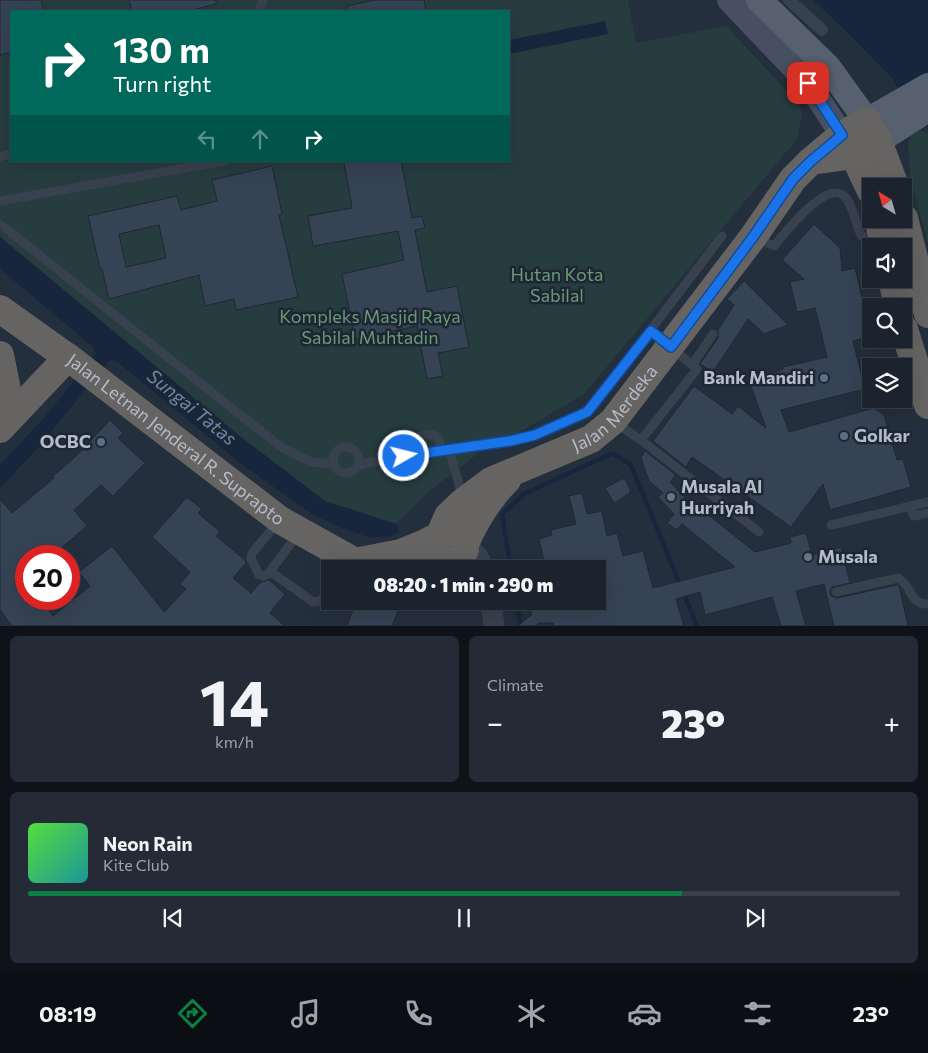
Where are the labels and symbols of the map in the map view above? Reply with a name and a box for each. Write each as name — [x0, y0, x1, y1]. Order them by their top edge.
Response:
pin — [787, 62, 829, 104]
north arrow — [862, 178, 912, 228]
park label: Hutan Kota Sabilal — [511, 263, 603, 306]
park label: Kompleks Masjid Raya Sabilal Muhtadin — [279, 305, 461, 348]
street label: Jalan Letnan Jenderal R. Suprapto — [63, 348, 289, 530]
street label: Jalan Merdeka — [568, 360, 662, 456]
water label: Sungai Tatas — [143, 364, 242, 450]
place label: Bank Mandiri — [703, 366, 814, 388]
marker: Bank Mandiri — [818, 372, 830, 384]
place label: Golkar — [854, 424, 911, 446]
position arrow — [377, 429, 429, 481]
place label: OCBC — [40, 430, 91, 452]
marker: Golkar — [838, 430, 850, 442]
marker: OCBC — [95, 436, 107, 448]
place label: Musala Al Hurriyah — [681, 475, 762, 518]
marker: Musala Al Hurriyah — [665, 491, 677, 503]
speed limit sign: 20 — [15, 545, 80, 610]
place label: Musala — [818, 545, 878, 567]
marker: Musala — [802, 551, 814, 563]

